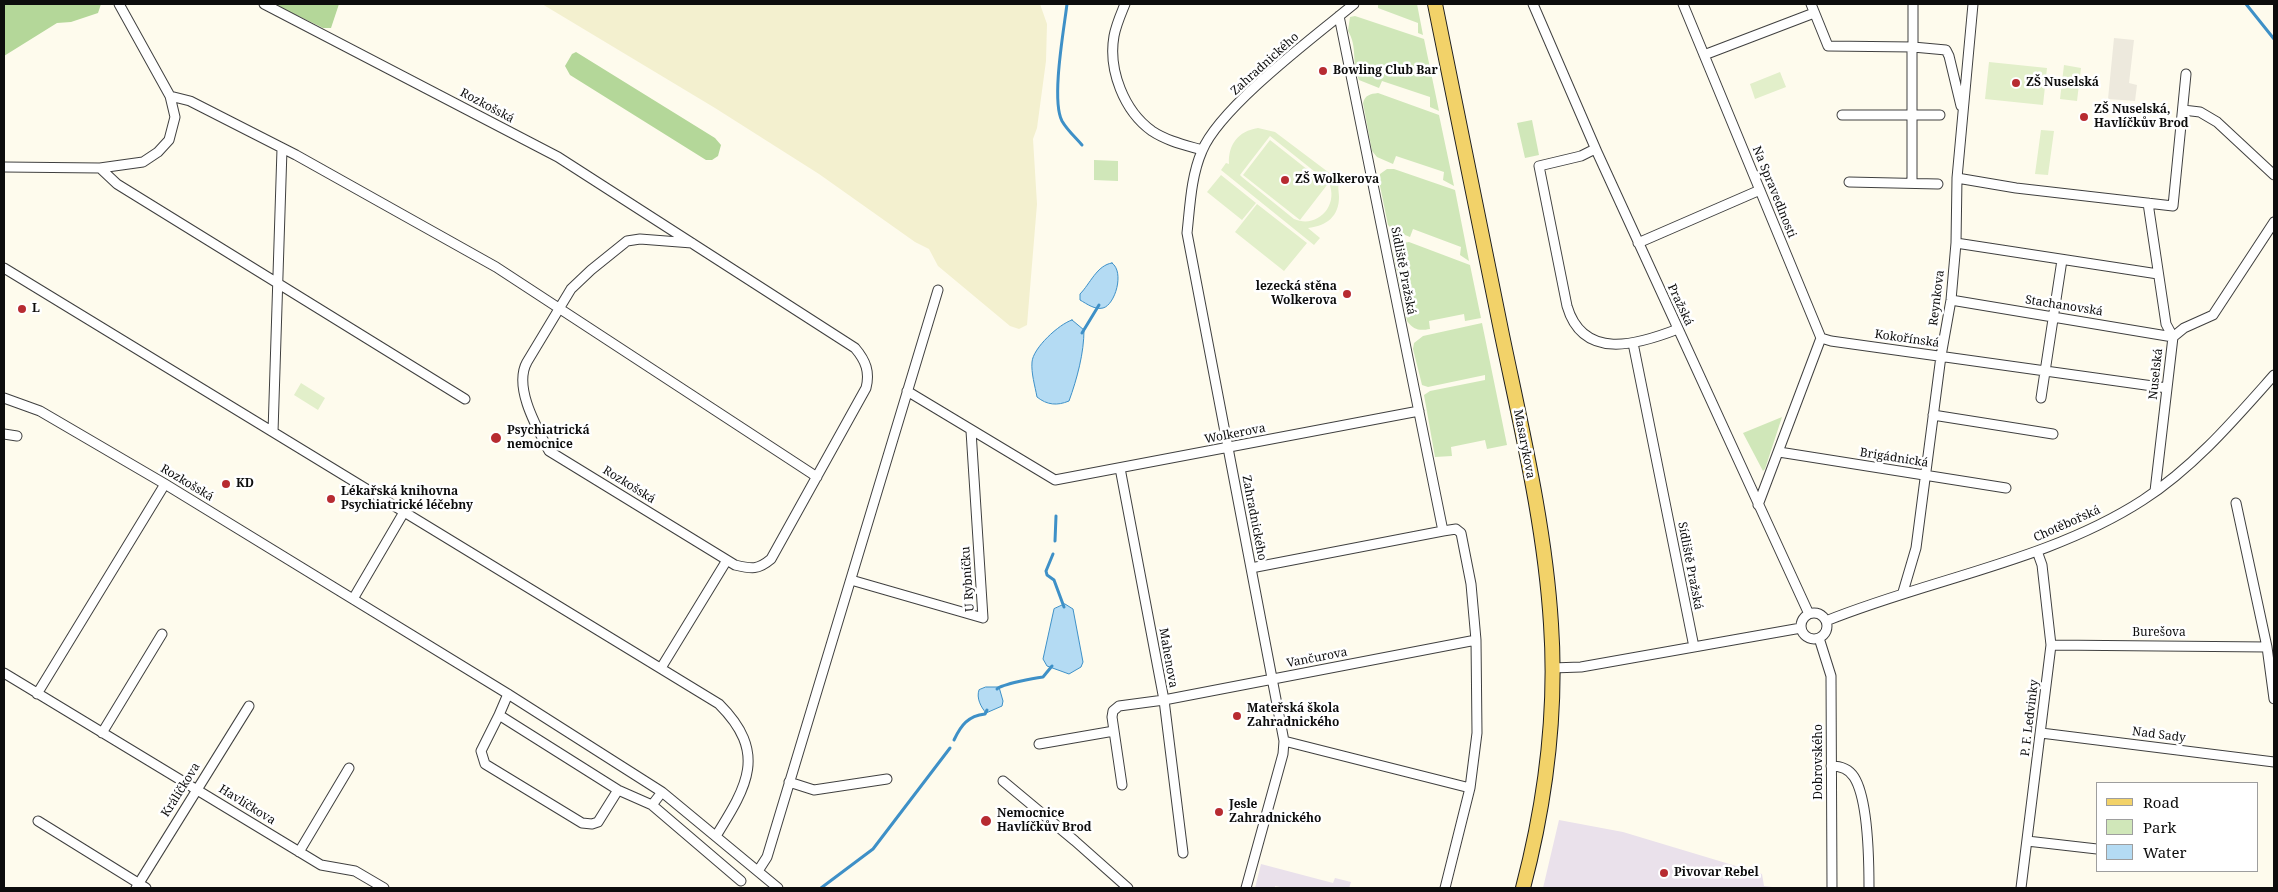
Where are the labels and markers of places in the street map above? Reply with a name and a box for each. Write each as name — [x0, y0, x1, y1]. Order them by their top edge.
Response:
place label: Bowling Club Bar — [1333, 64, 1438, 78]
marker: Bowling Club Bar — [1317, 65, 1329, 77]
place label: ZŠ Nuselská — [2026, 76, 2099, 90]
marker: ZŠ Nuselská — [2010, 77, 2022, 89]
place label: ZŠ Nuselská, Havlíčkův Brod — [2094, 103, 2189, 131]
marker: ZŠ Nuselská, Havlíčkův Brod — [2078, 111, 2090, 123]
place label: ZŠ Wolkerova — [1295, 173, 1379, 187]
marker: ZŠ Wolkerova — [1279, 174, 1291, 186]
place label: lezecká stěna Wolkerova — [1256, 280, 1337, 308]
marker: lezecká stěna Wolkerova — [1341, 288, 1353, 300]
place label: L — [32, 302, 40, 316]
marker: L — [16, 303, 28, 315]
place label: Psychiatrická nemocnice — [507, 424, 590, 452]
marker: Psychiatrická nemocnice — [489, 431, 503, 445]
place label: KD — [236, 477, 254, 491]
marker: KD — [220, 478, 232, 490]
place label: Lékařská knihovna Psychiatrické léčebny — [341, 485, 473, 513]
marker: Lékařská knihovna Psychiatrické léčebny — [325, 493, 337, 505]
place label: Mateřská škola Zahradnického — [1247, 702, 1339, 730]
marker: Mateřská škola Zahradnického — [1231, 710, 1243, 722]
place label: Jesle Zahradnického — [1229, 798, 1321, 826]
marker: Jesle Zahradnického — [1213, 806, 1225, 818]
place label: Nemocnice Havlíčkův Brod — [997, 807, 1092, 835]
marker: Nemocnice Havlíčkův Brod — [979, 814, 993, 828]
place label: Pivovar Rebel — [1674, 866, 1759, 880]
marker: Pivovar Rebel — [1658, 867, 1670, 879]

